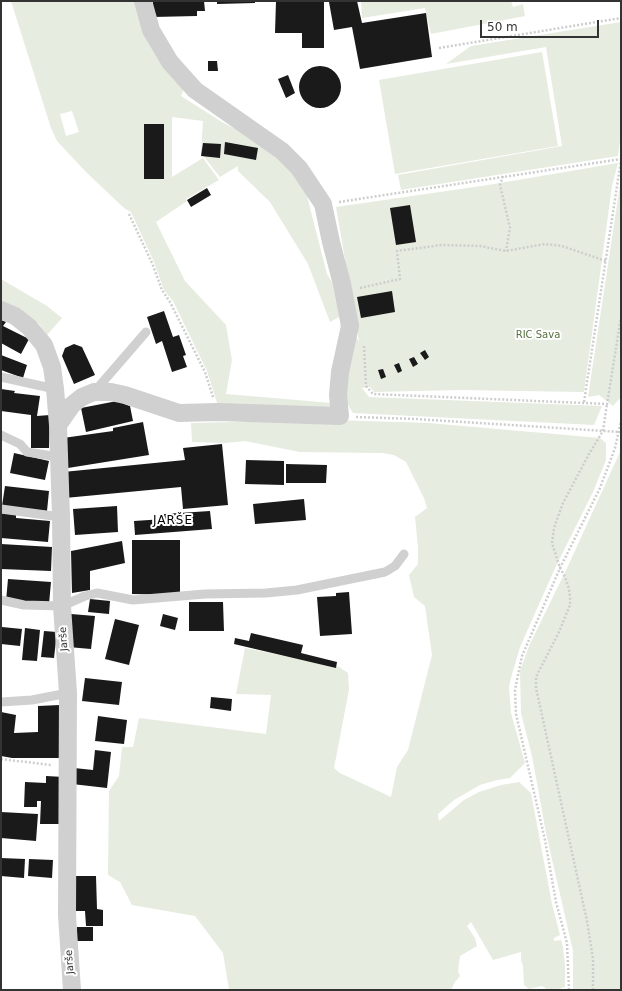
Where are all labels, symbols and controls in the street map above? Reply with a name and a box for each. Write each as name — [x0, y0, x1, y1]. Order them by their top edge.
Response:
scale bar — [482, 12, 601, 38]
text: 50 m — [487, 20, 518, 34]
park label: RIC Sava — [516, 329, 560, 341]
district label: JARŠE — [153, 514, 193, 528]
street label: Jarše — [57, 626, 71, 652]
street label: Jarše — [63, 949, 77, 975]

